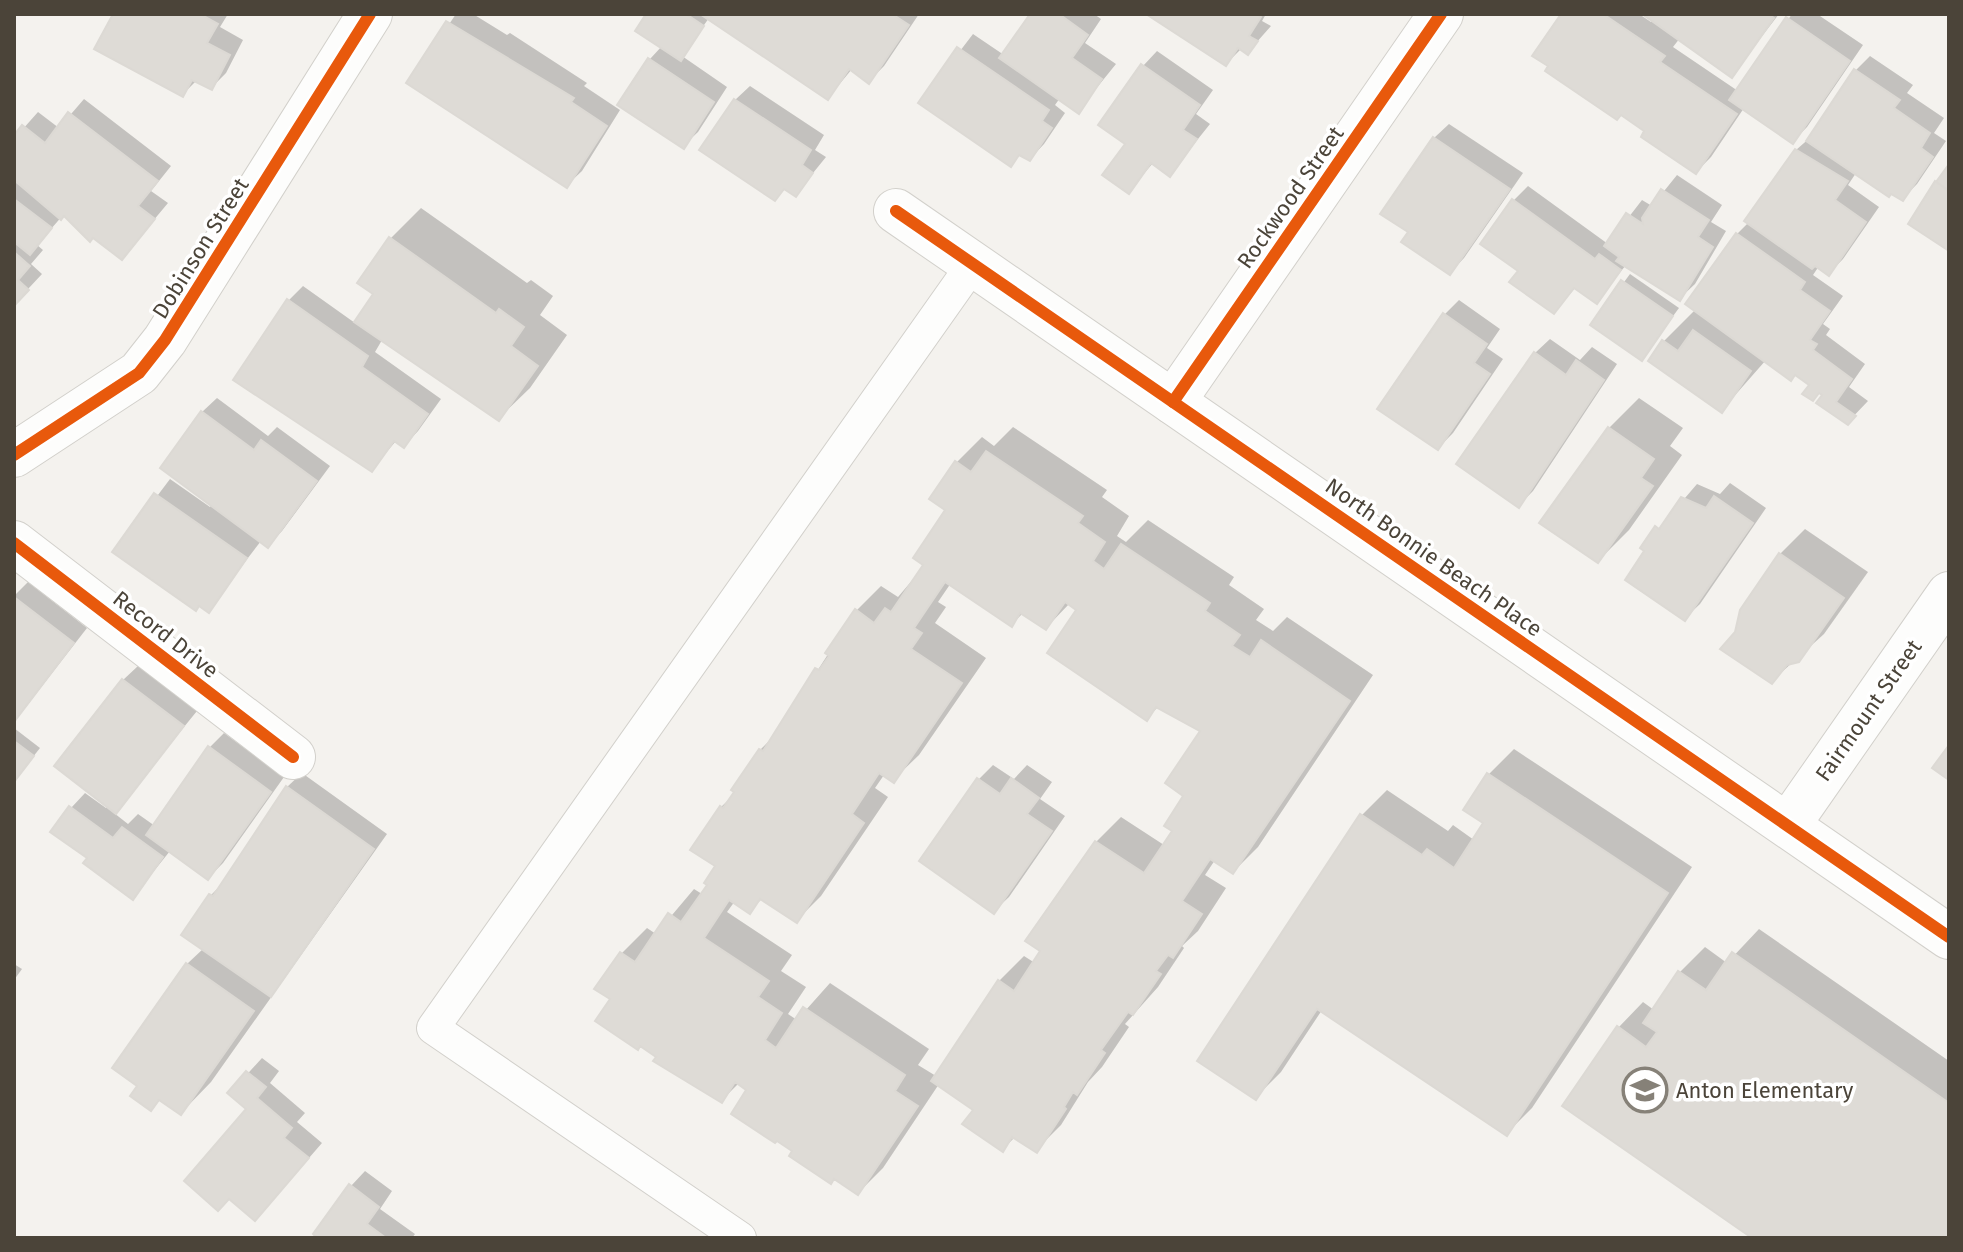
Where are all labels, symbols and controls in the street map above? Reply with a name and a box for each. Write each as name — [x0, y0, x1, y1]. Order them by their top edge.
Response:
street label: Rockwood Street — [1231, 121, 1350, 274]
street label: Dobinson Street — [146, 173, 254, 324]
street label: North Bonnie Beach Place — [1320, 472, 1547, 643]
street label: Record Drive — [108, 585, 224, 684]
street label: Fairmount Street — [1809, 634, 1927, 786]
school or university icon: Anton Elementary — [1621, 1066, 1669, 1114]
place label: Anton Elementary — [1676, 1077, 1854, 1104]

